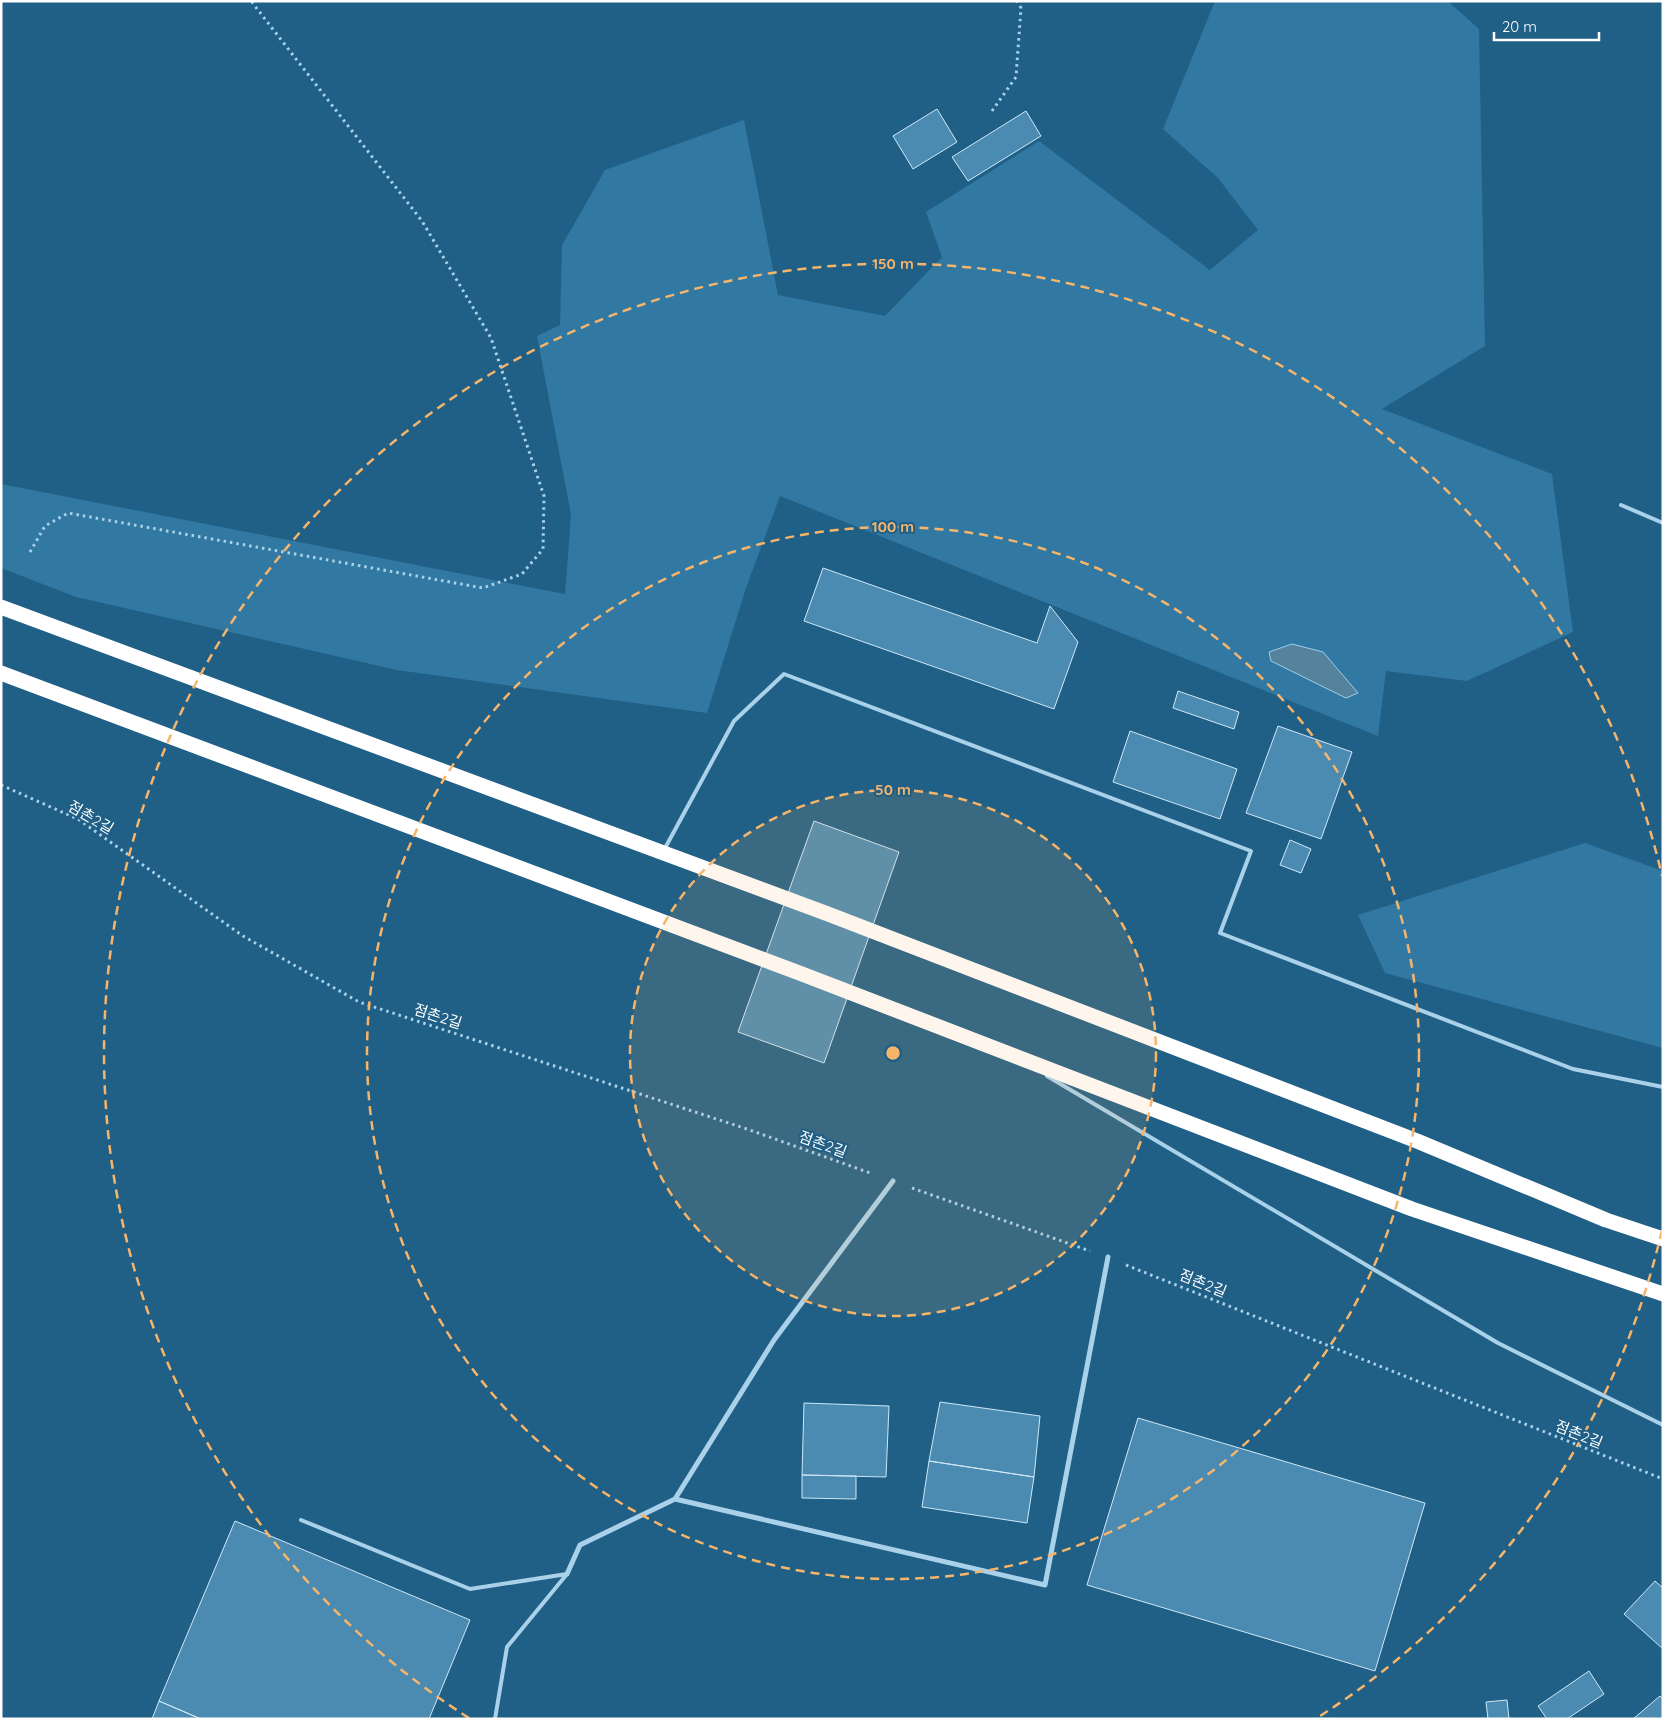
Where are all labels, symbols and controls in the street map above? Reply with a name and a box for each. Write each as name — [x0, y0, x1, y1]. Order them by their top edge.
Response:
scale bar — [1494, 10, 1599, 42]
text: 20 m — [1502, 17, 1537, 36]
text: 150 m — [872, 254, 914, 273]
text: 100 m — [872, 517, 914, 536]
text: 50 m — [875, 780, 911, 799]
street label: 점촌2길 — [65, 796, 117, 838]
street label: 점촌2길 — [411, 999, 465, 1033]
centre of rings — [884, 1044, 902, 1062]
street label: 점촌2길 — [796, 1127, 850, 1161]
street label: 점촌2길 — [1176, 1265, 1230, 1301]
street label: 점촌2길 — [1552, 1416, 1606, 1452]

